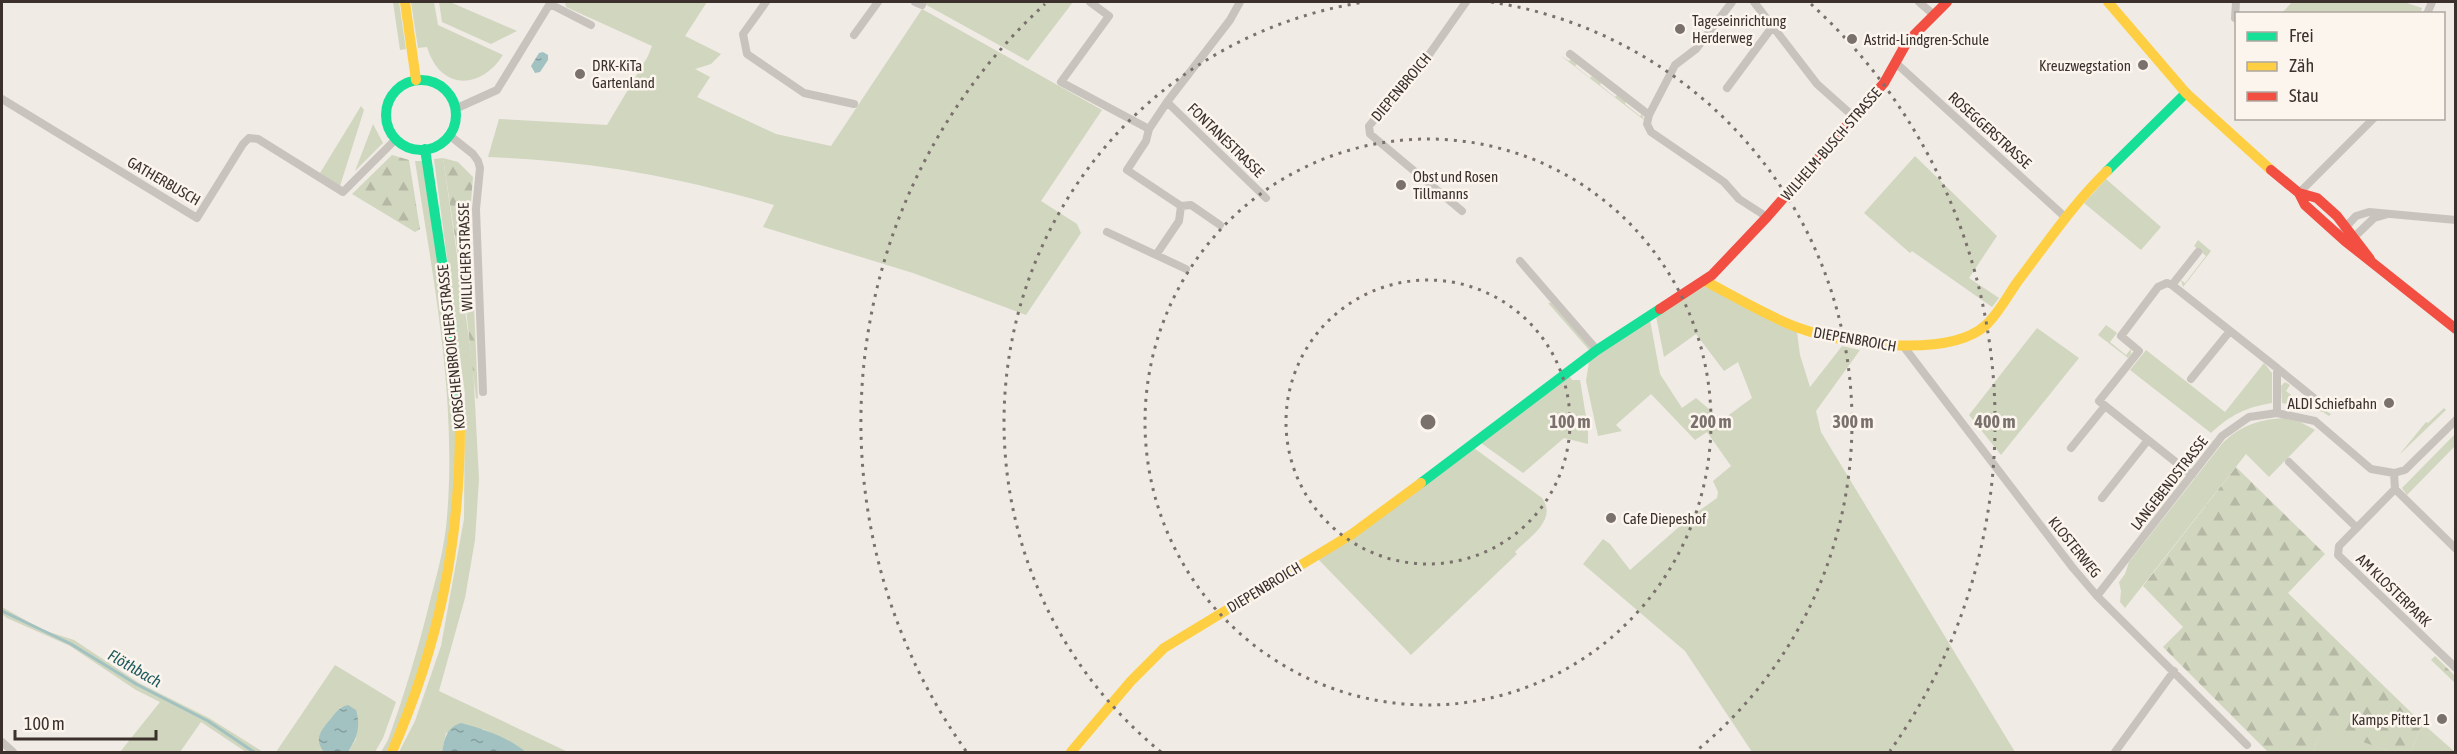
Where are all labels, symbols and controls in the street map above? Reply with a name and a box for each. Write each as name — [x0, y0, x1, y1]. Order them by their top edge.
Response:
place label: Tageseinrichtung Herderweg — [1692, 12, 1787, 46]
legend — [2235, 12, 2445, 120]
marker: Tageseinrichtung Herderweg — [1673, 22, 1687, 36]
text: Frei — [2289, 25, 2314, 46]
place label: Astrid-Lindgren-Schule — [1864, 31, 1989, 48]
marker: Astrid-Lindgren-Schule — [1845, 32, 1859, 46]
street label: DIEPENBROICH — [1368, 49, 1434, 125]
text: Zäh — [2289, 55, 2314, 76]
place label: DRK-KiTa Gartenland — [592, 57, 655, 91]
place label: Kreuzwegstation — [2039, 57, 2131, 74]
marker: Kreuzwegstation — [2136, 58, 2150, 72]
marker: DRK-KiTa Gartenland — [573, 67, 587, 81]
street label: WILHELM-BUSCH-STRASSE — [1778, 84, 1885, 204]
text: Stau — [2289, 85, 2319, 106]
street label: ROSEGGERSTRASSE — [1945, 88, 2035, 172]
street label: FONTANESTRASSE — [1184, 100, 1268, 181]
street label: GATHERBUSCH — [124, 153, 204, 209]
place label: Obst und Rosen Tillmanns — [1413, 168, 1498, 202]
marker: Obst und Rosen Tillmanns — [1394, 178, 1408, 192]
street label: WILLICHER STRASSE — [455, 202, 475, 311]
street label: KORSCHENBROICHER STRASSE — [434, 263, 468, 430]
street label: DIEPENBROICH — [1812, 323, 1898, 355]
place label: ALDI Schiefbahn — [2287, 395, 2377, 412]
marker: ALDI Schiefbahn — [2382, 396, 2396, 410]
text: 100 m — [1550, 411, 1590, 432]
text: 200 m — [1691, 411, 1731, 432]
text: 300 m — [1833, 411, 1873, 432]
text: 400 m — [1974, 411, 2015, 432]
centre of rings — [1418, 412, 1438, 432]
street label: LANGEBENDSTRASSE — [2127, 432, 2211, 533]
place label: Cafe Diepeshof — [1623, 510, 1706, 527]
marker: Cafe Diepeshof — [1604, 511, 1618, 525]
street label: KLOSTERWEG — [2045, 513, 2105, 581]
street label: AM KLOSTERPARK — [2353, 550, 2435, 630]
street label: DIEPENBROICH — [1224, 558, 1304, 616]
water label: Flöthbach — [105, 645, 165, 691]
scale bar — [15, 703, 156, 741]
place label: Kamps Pitter 1 — [2351, 711, 2430, 728]
marker: Kamps Pitter 1 — [2435, 712, 2449, 726]
text: 100 m — [24, 713, 65, 734]

